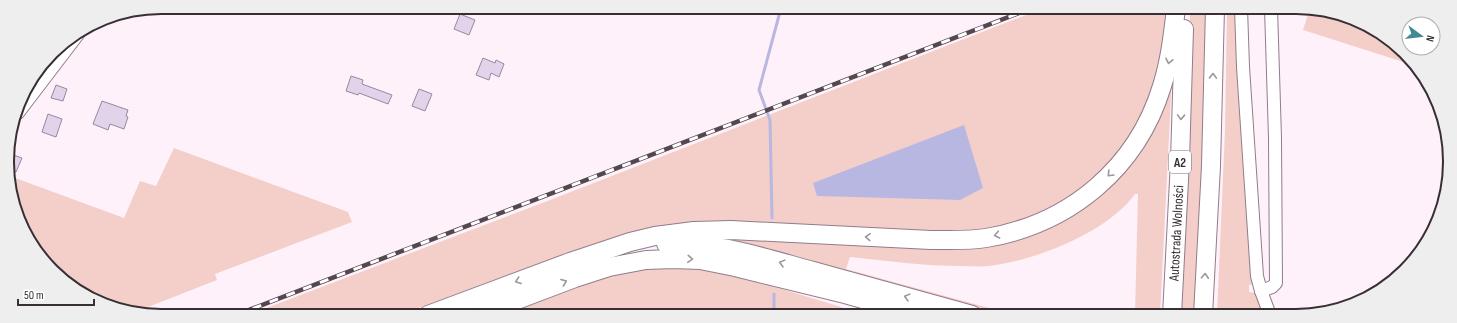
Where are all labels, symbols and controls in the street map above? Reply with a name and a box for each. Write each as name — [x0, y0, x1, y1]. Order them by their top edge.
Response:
north arrow — [1401, 16, 1441, 56]
text: N — [1423, 34, 1437, 43]
one-way arrow — [1165, 58, 1173, 64]
one-way arrow — [1209, 73, 1217, 79]
one-way arrow — [1177, 114, 1185, 120]
road number: A2 — [1169, 151, 1191, 173]
one-way arrow — [1107, 169, 1115, 177]
street label: Autostrada Wolności — [1165, 185, 1188, 282]
one-way arrow — [994, 231, 1000, 239]
one-way arrow — [865, 232, 871, 241]
one-way arrow — [687, 255, 693, 264]
one-way arrow — [779, 259, 785, 267]
one-way arrow — [1201, 273, 1209, 279]
one-way arrow — [515, 277, 522, 285]
one-way arrow — [560, 279, 567, 287]
scale bar — [18, 281, 94, 307]
text: 50 m — [24, 288, 44, 303]
one-way arrow — [904, 293, 911, 302]

